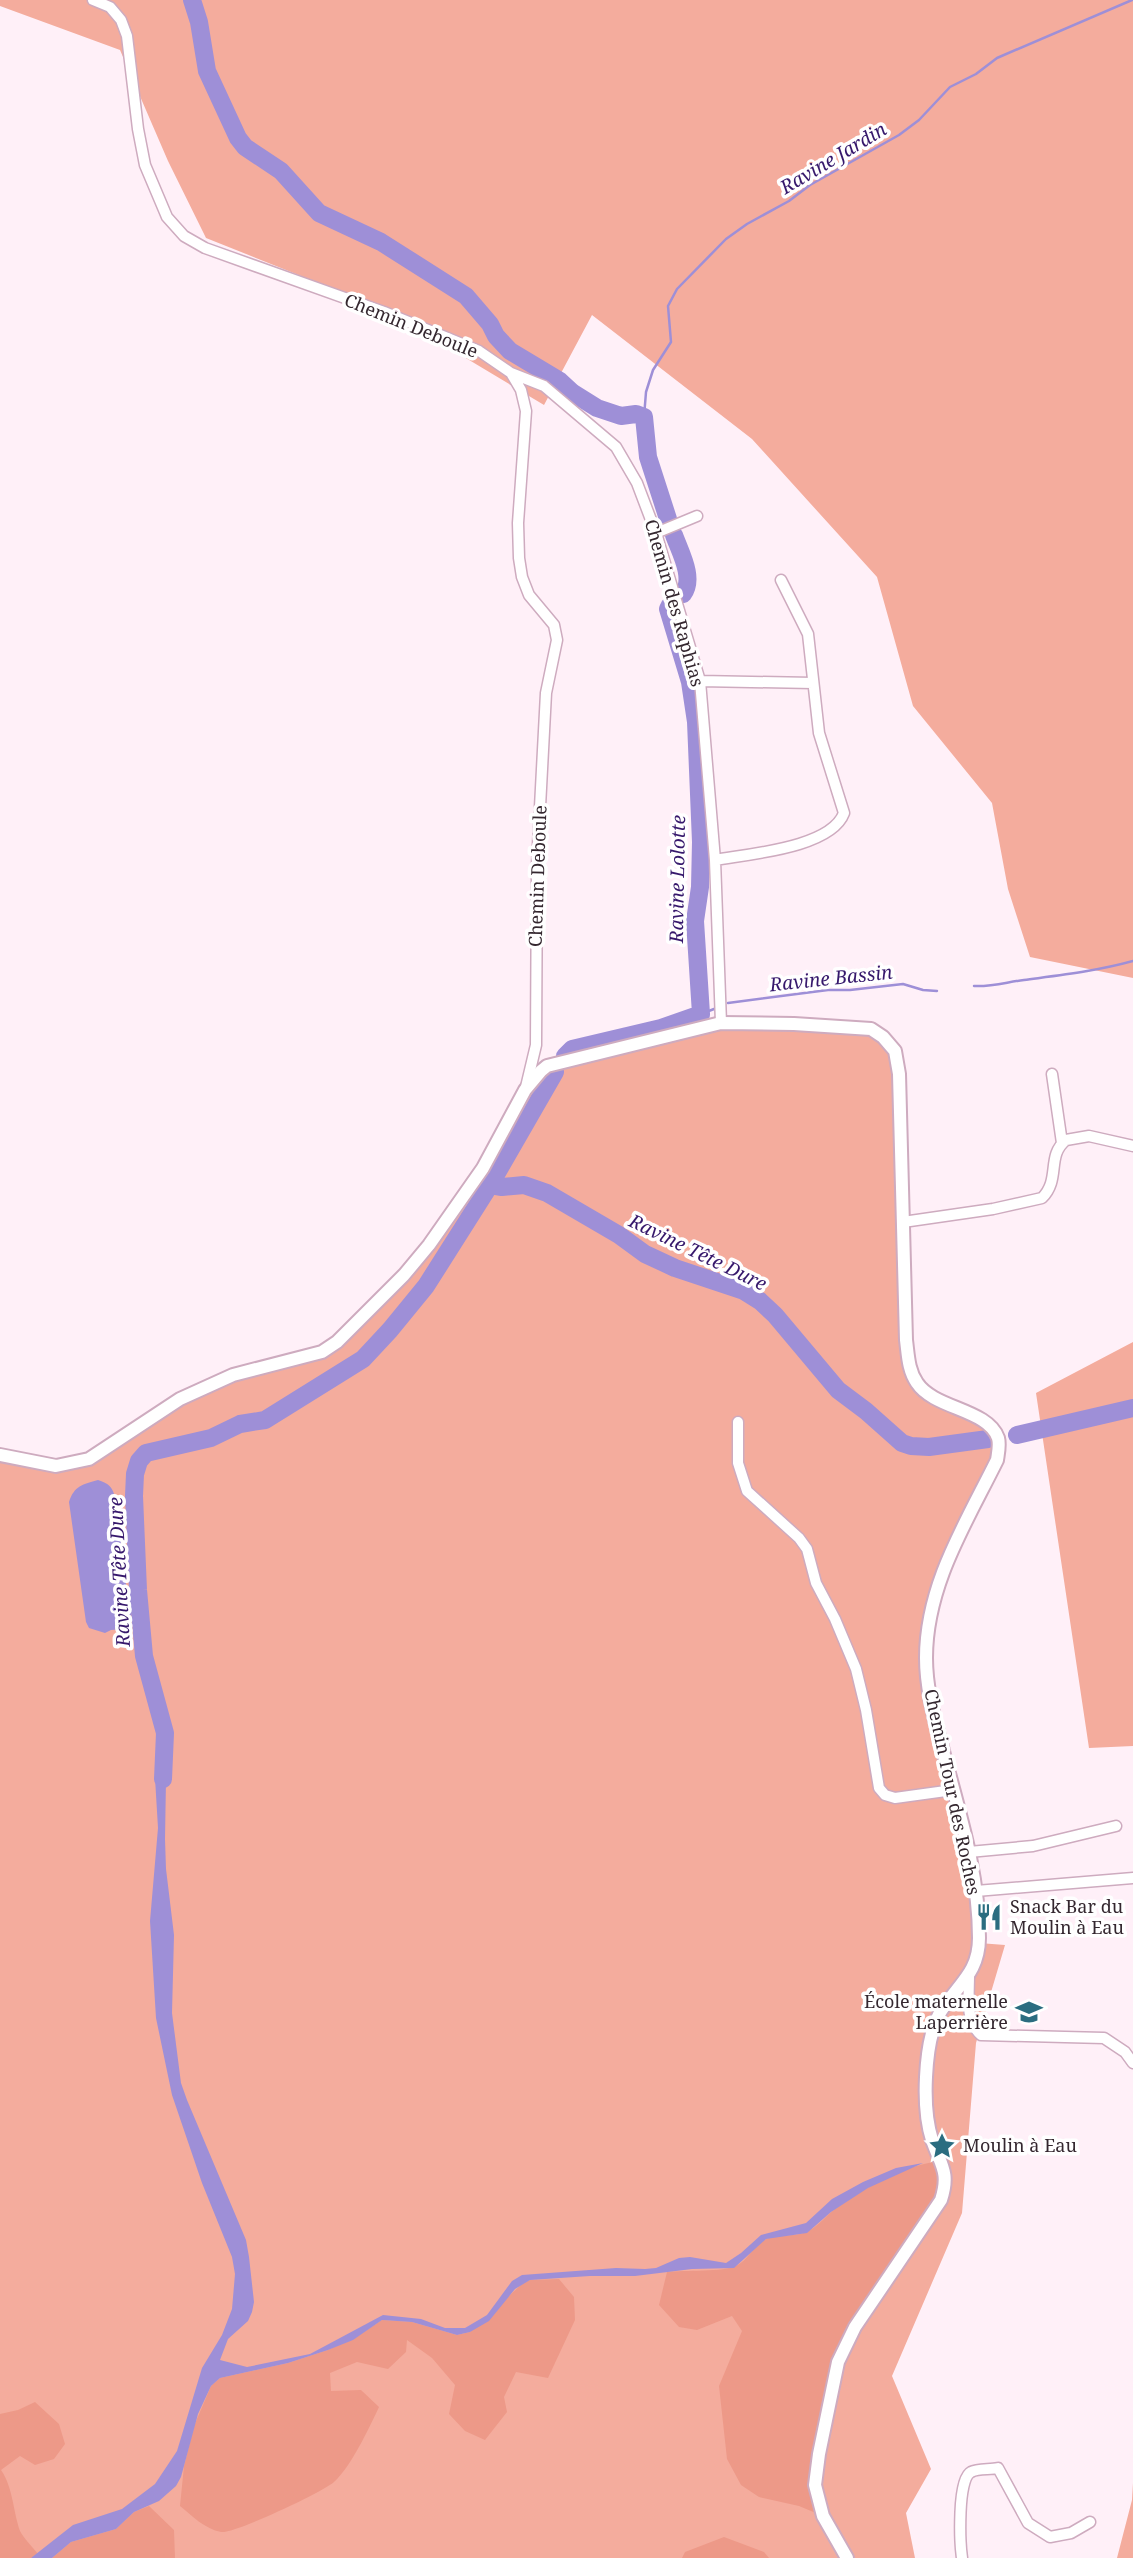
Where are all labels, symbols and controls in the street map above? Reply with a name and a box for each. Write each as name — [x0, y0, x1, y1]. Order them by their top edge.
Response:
water label: Ravine Jardin — [774, 116, 892, 201]
street label: Chemin Deboule — [341, 287, 482, 363]
street label: Chemin des Raphias — [640, 516, 710, 689]
street label: Chemin Deboule — [523, 805, 551, 947]
water label: Ravine Lolotte — [663, 815, 691, 944]
water label: Ravine Bassin — [767, 959, 894, 997]
water label: Ravine Tête Dure — [624, 1207, 771, 1297]
water label: Ravine Tête Dure — [102, 1496, 136, 1649]
street label: Chemin Tour des Roches — [919, 1687, 987, 1897]
place label: Snack Bar du Moulin à Eau — [1010, 1894, 1124, 1939]
restaurant icon: Snack Bar du Moulin à Eau — [974, 1902, 1004, 1932]
place label: École maternelle Laperrière — [864, 1989, 1008, 2034]
school or university icon: École maternelle Laperrière — [1014, 1997, 1044, 2027]
place icon: Moulin à Eau — [927, 2131, 957, 2161]
place label: Moulin à Eau — [963, 2133, 1077, 2157]

